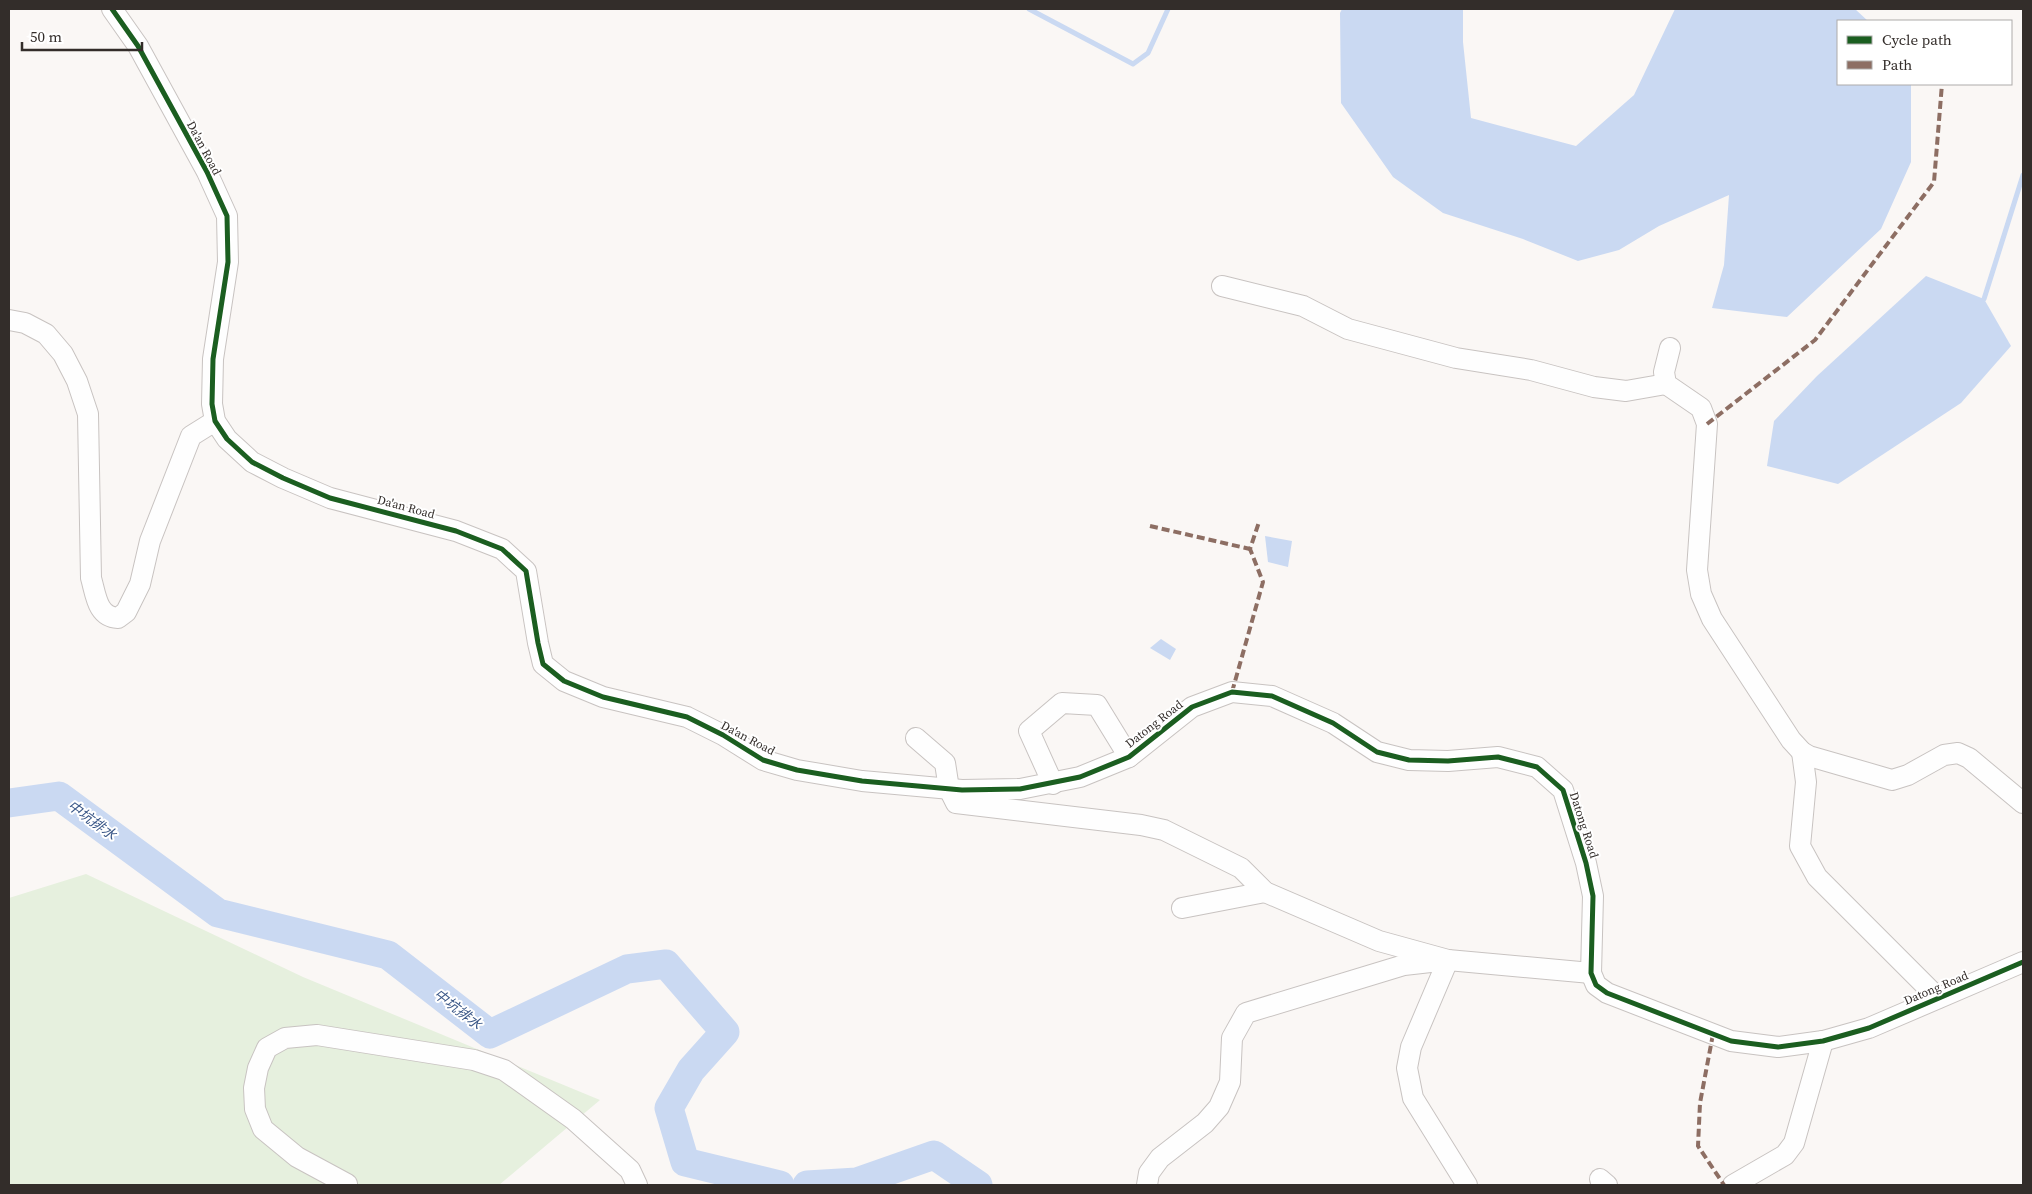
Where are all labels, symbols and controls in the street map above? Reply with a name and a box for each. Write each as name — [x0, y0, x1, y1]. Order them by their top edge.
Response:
scale bar — [22, 20, 142, 52]
legend — [1837, 20, 2012, 85]
text: 50 m — [30, 26, 62, 47]
text: Cycle path — [1882, 29, 1952, 50]
text: Path — [1882, 54, 1912, 75]
street label: Da'an Road — [183, 118, 225, 178]
street label: Da'an Road — [375, 492, 437, 522]
street label: Datong Road — [1122, 696, 1186, 751]
street label: Da'an Road — [718, 717, 778, 759]
street label: Datong Road — [1566, 790, 1602, 860]
water label: 中坑排水 — [63, 795, 121, 845]
street label: Datong Road — [1901, 967, 1971, 1009]
water label: 中坑排水 — [430, 984, 487, 1035]

